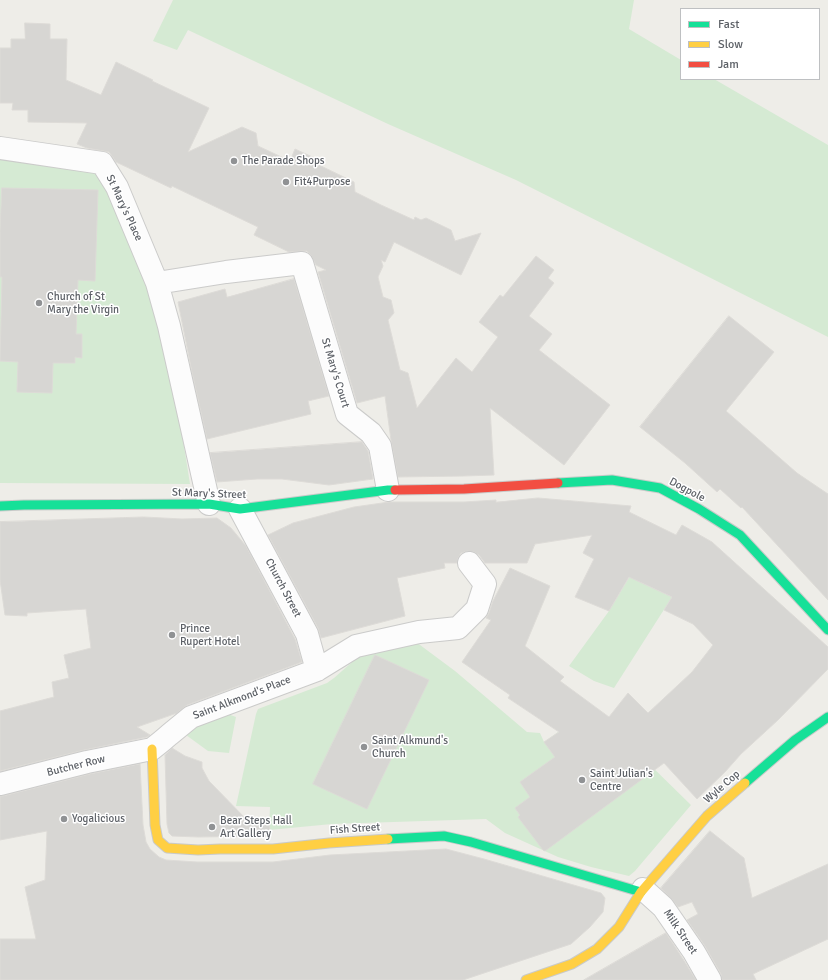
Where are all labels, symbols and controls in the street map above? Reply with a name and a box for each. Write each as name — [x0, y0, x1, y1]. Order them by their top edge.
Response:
legend — [680, 8, 820, 80]
text: Fast — [718, 17, 739, 32]
text: Slow — [718, 37, 743, 52]
text: Jam — [718, 57, 739, 72]
place label: The Parade Shops — [242, 154, 325, 168]
marker: The Parade Shops — [229, 156, 239, 166]
street label: St Mary's Place — [103, 173, 145, 243]
place label: Fit4Purpose — [294, 175, 350, 189]
marker: Fit4Purpose — [281, 177, 291, 187]
place label: Church of St Mary the Virgin — [47, 290, 119, 316]
marker: Church of St Mary the Virgin — [34, 298, 44, 308]
street label: St Mary's Court — [318, 337, 352, 409]
street label: Dogpole — [667, 475, 707, 505]
street label: St Mary's Street — [172, 486, 246, 502]
street label: Church Street — [262, 556, 304, 620]
place label: Prince Rupert Hotel — [180, 622, 240, 648]
marker: Prince Rupert Hotel — [167, 630, 177, 640]
street label: Saint Alkmond's Place — [191, 673, 293, 723]
place label: Saint Alkmund's Church — [372, 734, 448, 760]
marker: Saint Alkmund's Church — [359, 742, 369, 752]
street label: Butcher Row — [45, 752, 107, 780]
place label: Saint Julian's Centre — [590, 767, 653, 793]
street label: Wyle Cop — [701, 768, 743, 806]
marker: Saint Julian's Centre — [577, 775, 587, 785]
place label: Yogalicious — [72, 812, 125, 826]
marker: Yogalicious — [59, 814, 69, 824]
place label: Bear Steps Hall Art Gallery — [220, 814, 292, 840]
street label: Fish Street — [329, 821, 381, 837]
marker: Bear Steps Hall Art Gallery — [207, 822, 217, 832]
street label: Milk Street — [660, 907, 700, 957]

